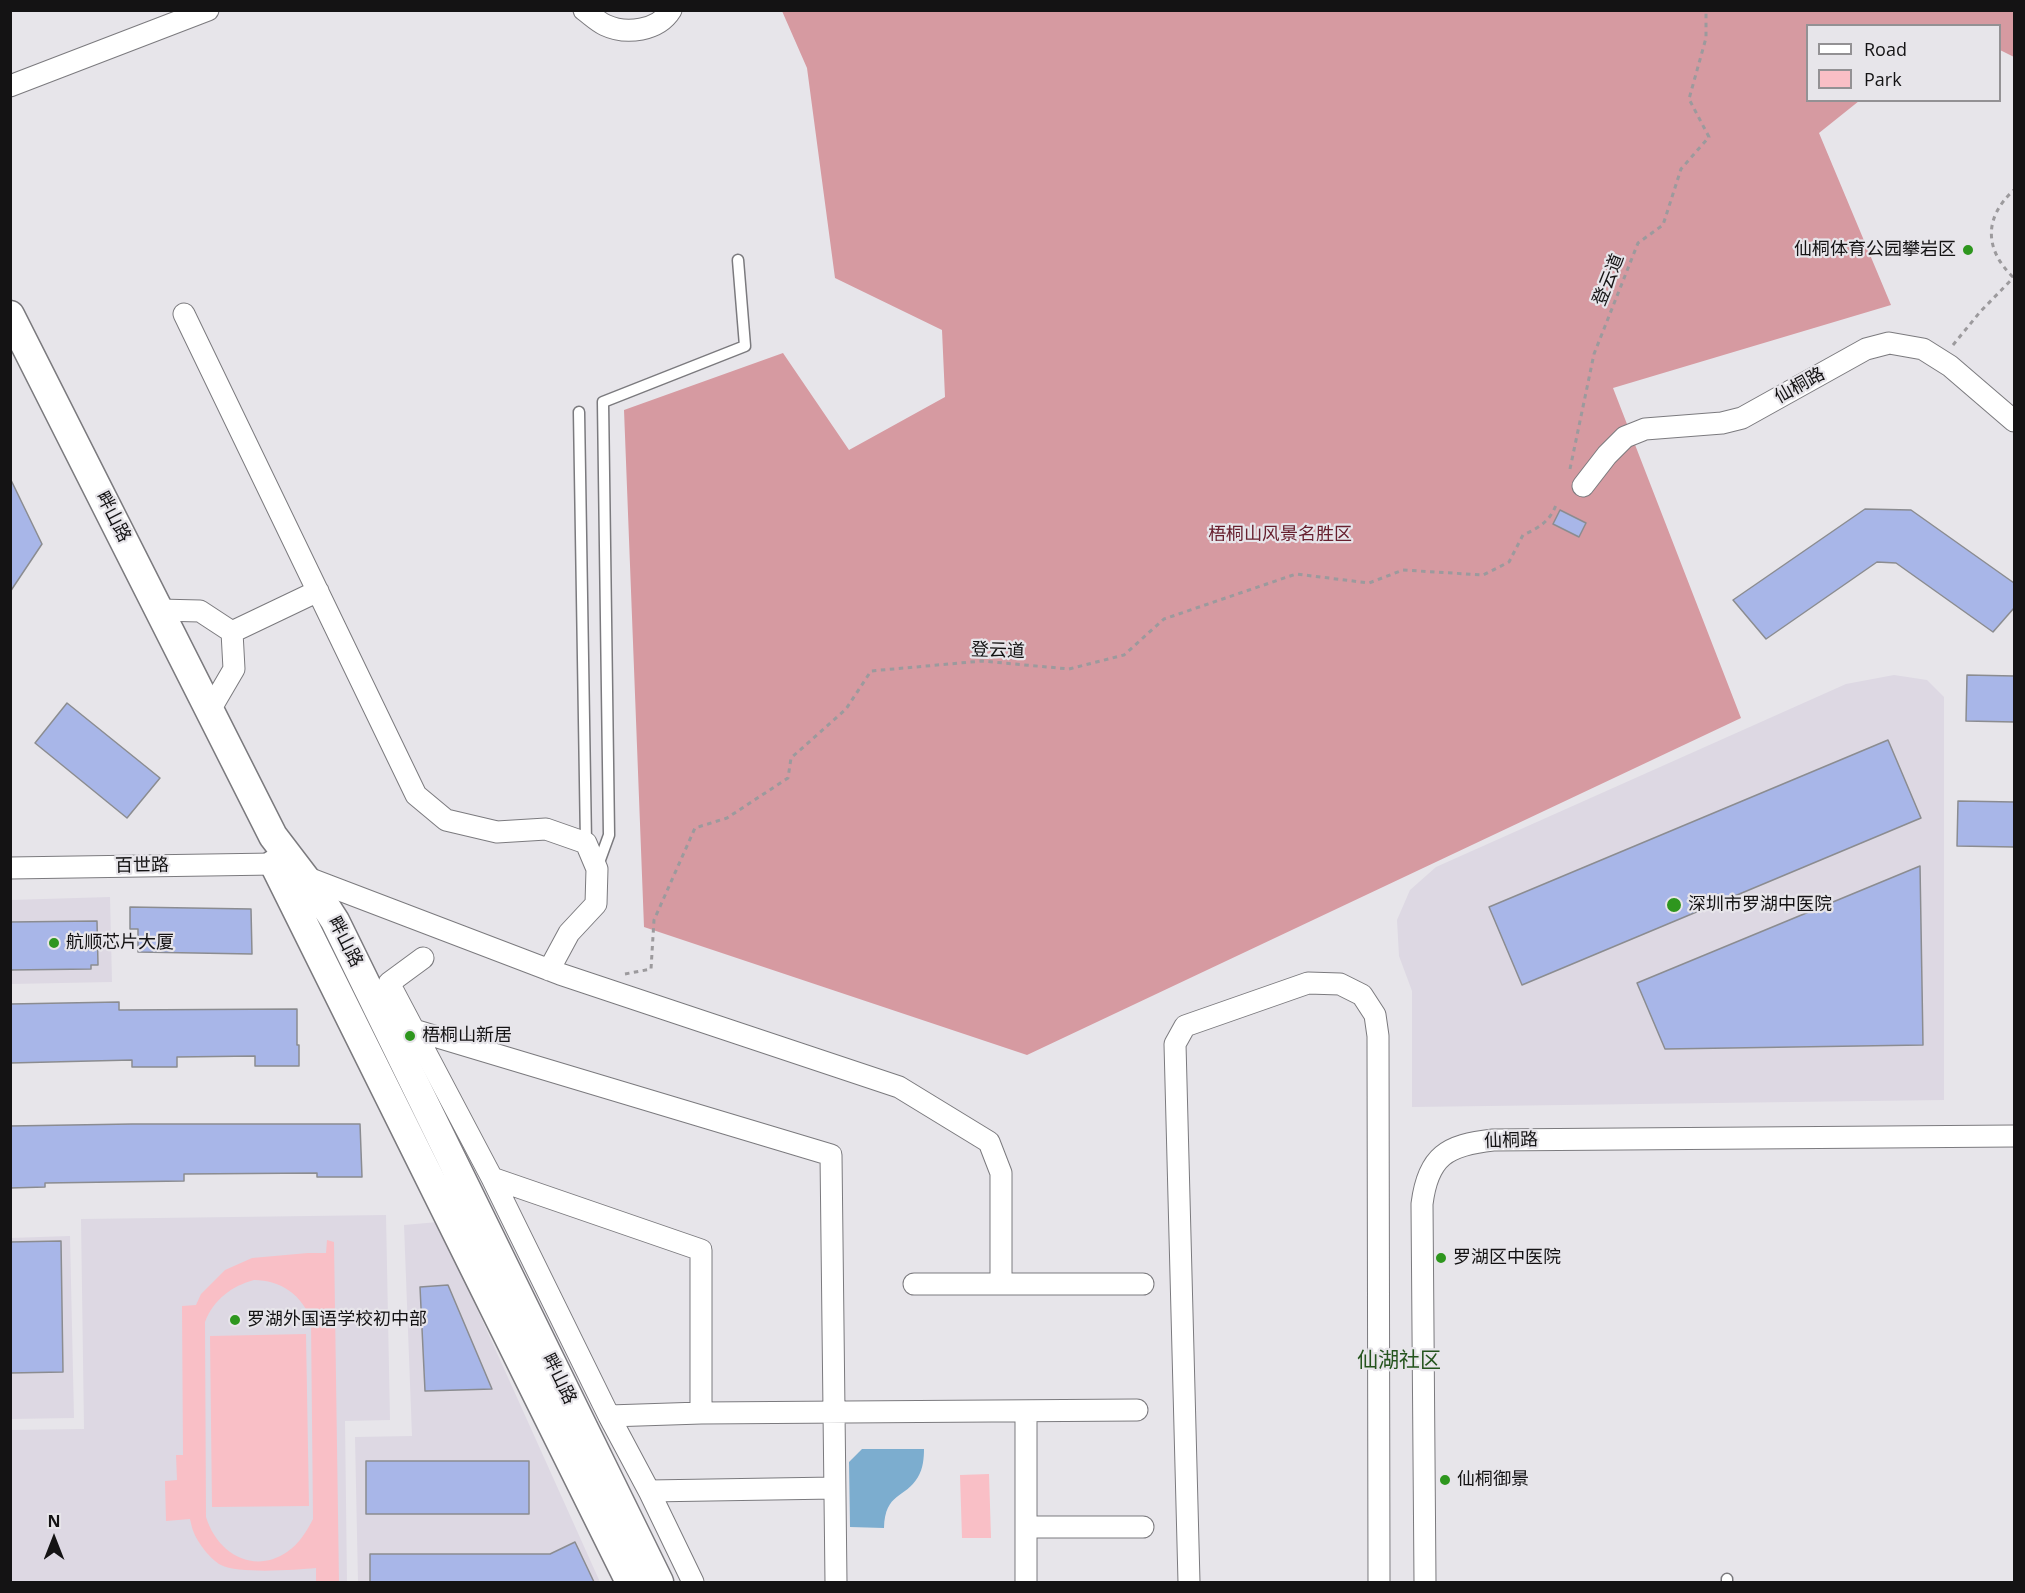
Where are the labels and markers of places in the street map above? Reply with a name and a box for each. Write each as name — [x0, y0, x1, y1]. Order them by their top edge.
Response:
place label: 仙桐体育公园攀岩区 — [1794, 239, 1956, 261]
marker: 仙桐体育公园攀岩区 — [1961, 243, 1975, 257]
place label: 深圳市罗湖中医院 — [1688, 894, 1832, 916]
marker: 深圳市罗湖中医院 — [1665, 896, 1683, 914]
place label: 航顺芯片大厦 — [66, 932, 174, 954]
marker: 航顺芯片大厦 — [47, 936, 61, 950]
place label: 梧桐山新居 — [422, 1025, 512, 1047]
marker: 梧桐山新居 — [403, 1029, 417, 1043]
place label: 罗湖区中医院 — [1453, 1247, 1561, 1269]
marker: 罗湖区中医院 — [1434, 1251, 1448, 1265]
place label: 罗湖外国语学校初中部 — [247, 1309, 427, 1331]
marker: 罗湖外国语学校初中部 — [228, 1313, 242, 1327]
place label: 仙桐御景 — [1457, 1469, 1529, 1491]
marker: 仙桐御景 — [1438, 1473, 1452, 1487]

